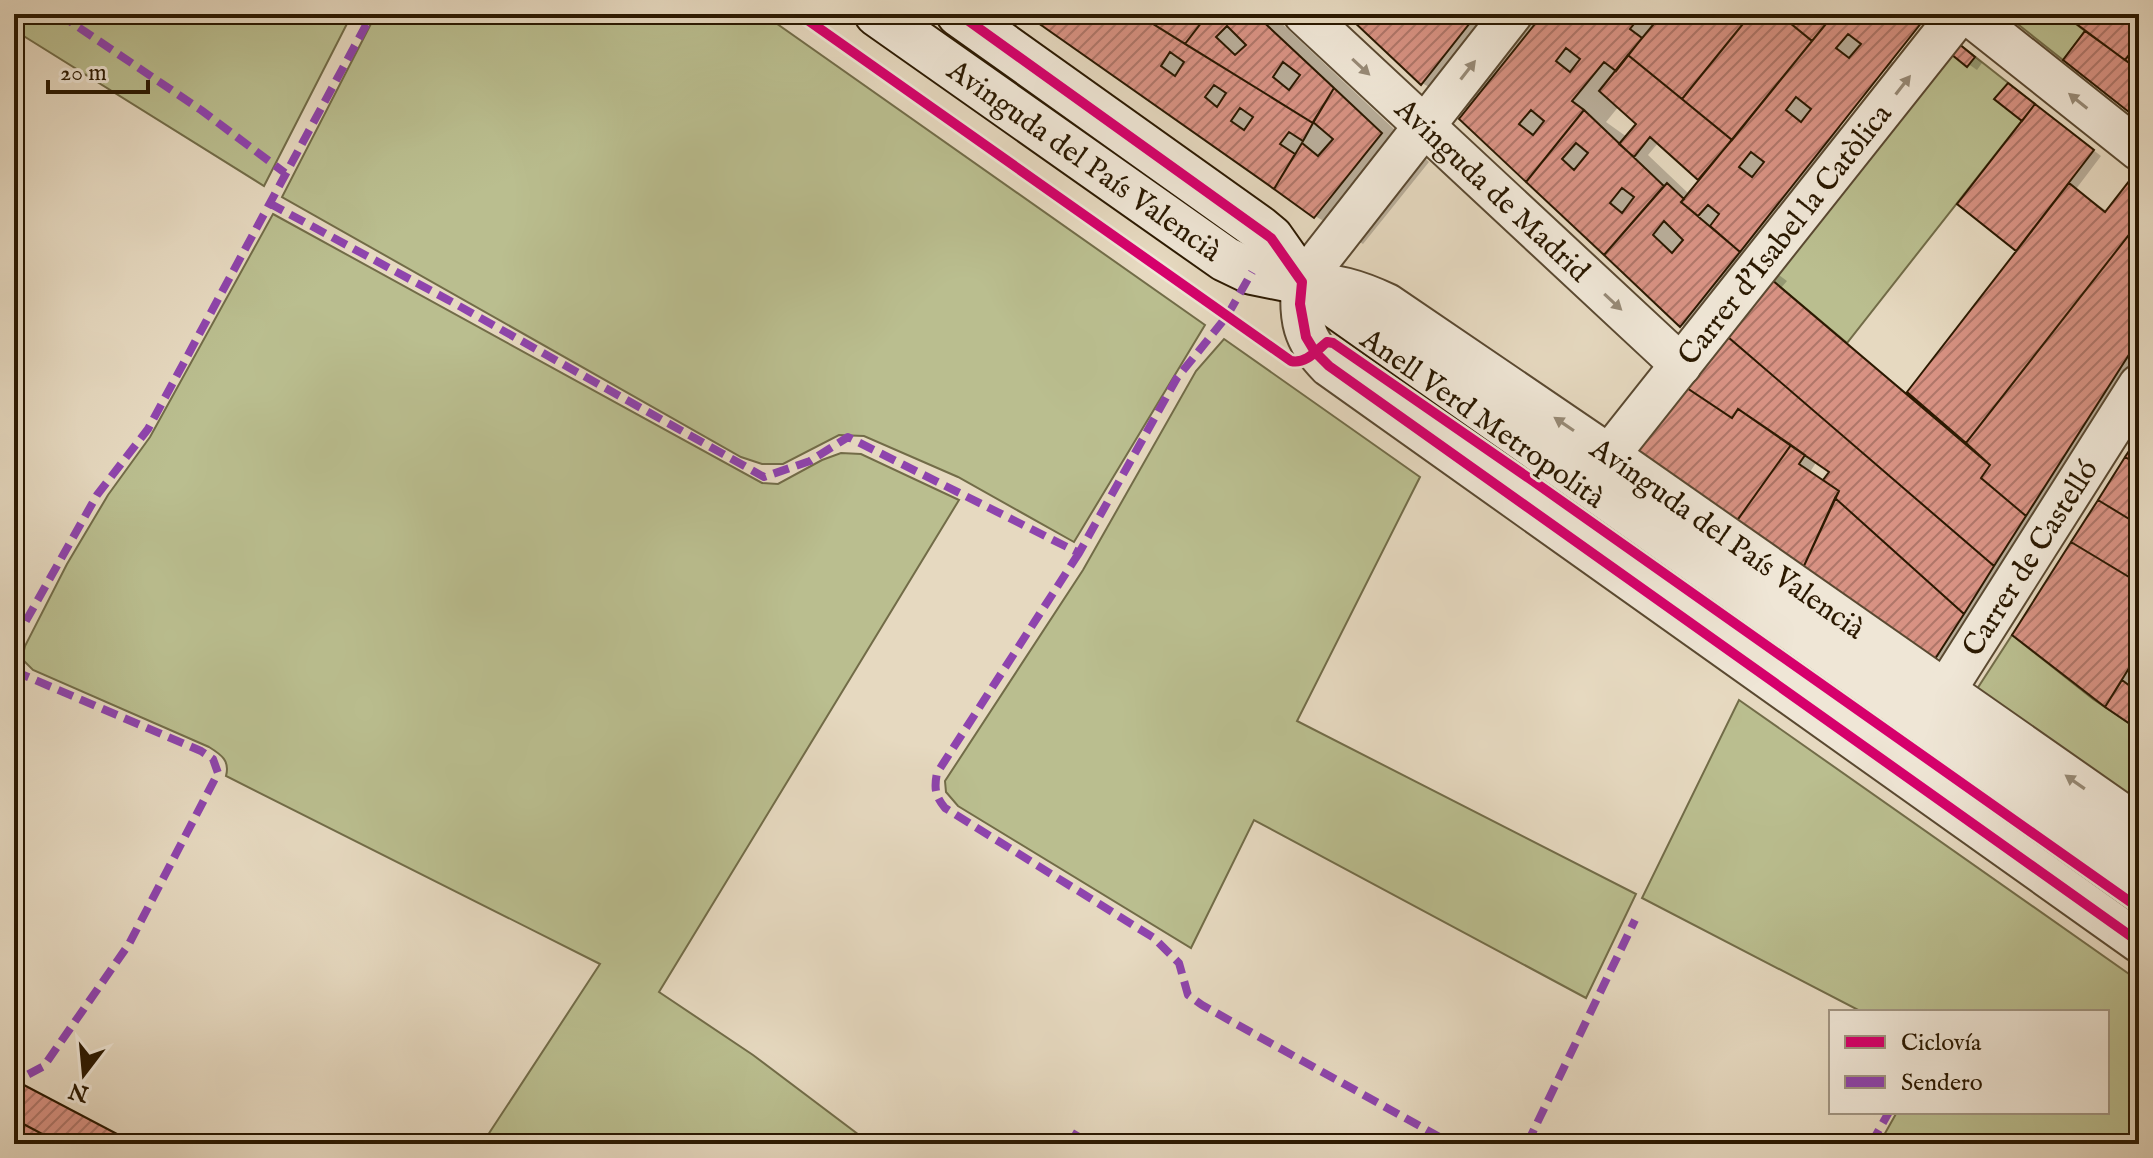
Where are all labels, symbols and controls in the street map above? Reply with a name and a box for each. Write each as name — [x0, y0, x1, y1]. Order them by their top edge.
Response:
scale bar — [48, 44, 148, 94]
street label: Avinguda del País Valencià — [938, 52, 1228, 271]
text: 20 m — [60, 58, 107, 89]
one-way arrow — [1351, 58, 1370, 76]
one-way arrow — [1459, 60, 1475, 80]
one-way arrow — [1894, 75, 1911, 95]
street label: Avinguda de Madrid — [1385, 91, 1598, 292]
one-way arrow — [2068, 93, 2088, 110]
street label: Carrer d'Isabel la Catòlica — [1670, 97, 1901, 374]
one-way arrow — [1603, 292, 1622, 310]
street label: Anell Verd Metropolità — [1352, 321, 1611, 518]
one-way arrow — [1553, 417, 1574, 432]
street label: Avinguda del País Valencià — [1581, 430, 1871, 649]
street label: Carrer de Castelló — [1955, 453, 2108, 664]
one-way arrow — [2065, 775, 2086, 790]
legend — [1829, 1010, 2109, 1114]
text: Ciclovía — [1901, 1028, 1982, 1059]
north arrow — [44, 1034, 124, 1114]
text: Sendero — [1901, 1068, 1983, 1099]
text: N — [66, 1075, 93, 1108]

